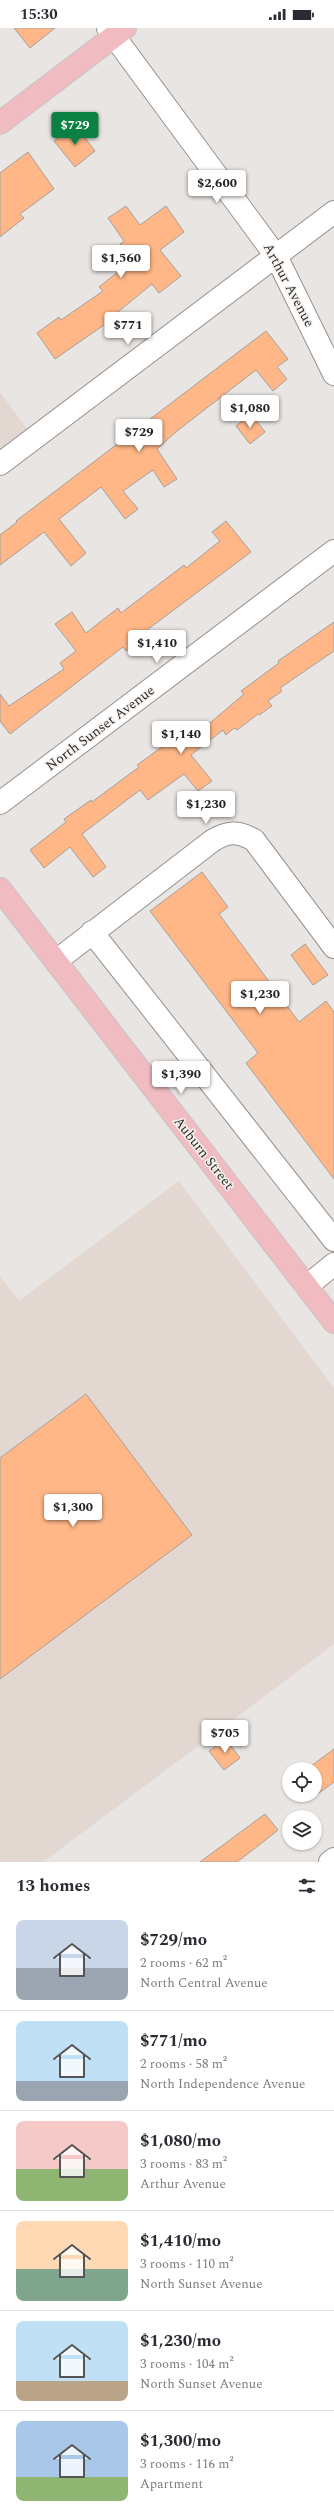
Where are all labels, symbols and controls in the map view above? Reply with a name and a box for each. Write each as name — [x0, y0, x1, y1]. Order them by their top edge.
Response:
text: 15:30 — [20, 3, 58, 26]
pin: $729 — [51, 112, 99, 146]
text: $729 — [60, 115, 90, 135]
pin: $2,600 — [184, 170, 250, 204]
text: $2,600 — [197, 173, 237, 193]
street label: Arthur Avenue — [258, 239, 320, 331]
pin: $1,560 — [88, 245, 154, 279]
text: $1,560 — [101, 248, 141, 268]
pin: $771 — [104, 312, 152, 346]
text: $771 — [113, 315, 143, 335]
pin: $1,080 — [217, 395, 283, 429]
text: $1,080 — [230, 398, 270, 418]
pin: $729 — [115, 419, 163, 453]
text: $729 — [124, 422, 154, 442]
pin: $1,410 — [124, 630, 190, 664]
text: $1,410 — [137, 633, 177, 653]
street label: North Sunset Avenue — [41, 680, 159, 776]
pin: $1,140 — [148, 721, 214, 755]
text: $1,140 — [161, 724, 201, 744]
pin: $1,230 — [173, 791, 239, 825]
text: $1,230 — [186, 794, 226, 814]
pin: $1,230 — [227, 981, 293, 1015]
text: $1,230 — [240, 984, 280, 1004]
pin: $1,390 — [148, 1061, 214, 1095]
text: $1,390 — [161, 1064, 201, 1084]
street label: Auburn Street — [169, 1112, 239, 1194]
pin: $1,300 — [40, 1494, 106, 1528]
text: $1,300 — [53, 1497, 93, 1517]
pin: $705 — [201, 1720, 249, 1754]
text: $705 — [210, 1723, 240, 1743]
map controls — [282, 1762, 322, 1850]
button: locate — [282, 1762, 322, 1802]
button: layers — [282, 1810, 322, 1850]
text: 13 homes — [16, 1873, 90, 1899]
icon: filters — [296, 1875, 318, 1897]
text: $729/mo — [140, 1927, 207, 1953]
icon: home — [48, 1936, 96, 1984]
text: 2 rooms · 62 m² — [140, 1953, 227, 1973]
text: North Central Avenue — [140, 1973, 268, 1993]
text: $771/mo — [140, 2028, 207, 2054]
icon: home — [48, 2037, 96, 2085]
text: 2 rooms · 58 m² — [140, 2054, 227, 2074]
text: North Independence Avenue — [140, 2074, 305, 2094]
text: $1,080/mo — [140, 2128, 221, 2154]
icon: home — [48, 2137, 96, 2185]
text: 3 rooms · 83 m² — [140, 2154, 227, 2174]
text: Arthur Avenue — [140, 2174, 226, 2194]
text: $1,410/mo — [140, 2228, 221, 2254]
icon: home — [48, 2237, 96, 2285]
text: 3 rooms · 110 m² — [140, 2254, 234, 2274]
text: North Sunset Avenue — [140, 2274, 262, 2294]
text: $1,230/mo — [140, 2328, 221, 2354]
icon: home — [48, 2337, 96, 2385]
text: 3 rooms · 104 m² — [140, 2354, 234, 2374]
text: North Sunset Avenue — [140, 2374, 262, 2394]
text: $1,300/mo — [140, 2428, 221, 2454]
icon: home — [48, 2437, 96, 2485]
text: 3 rooms · 116 m² — [140, 2454, 234, 2474]
text: Apartment — [140, 2474, 203, 2494]

